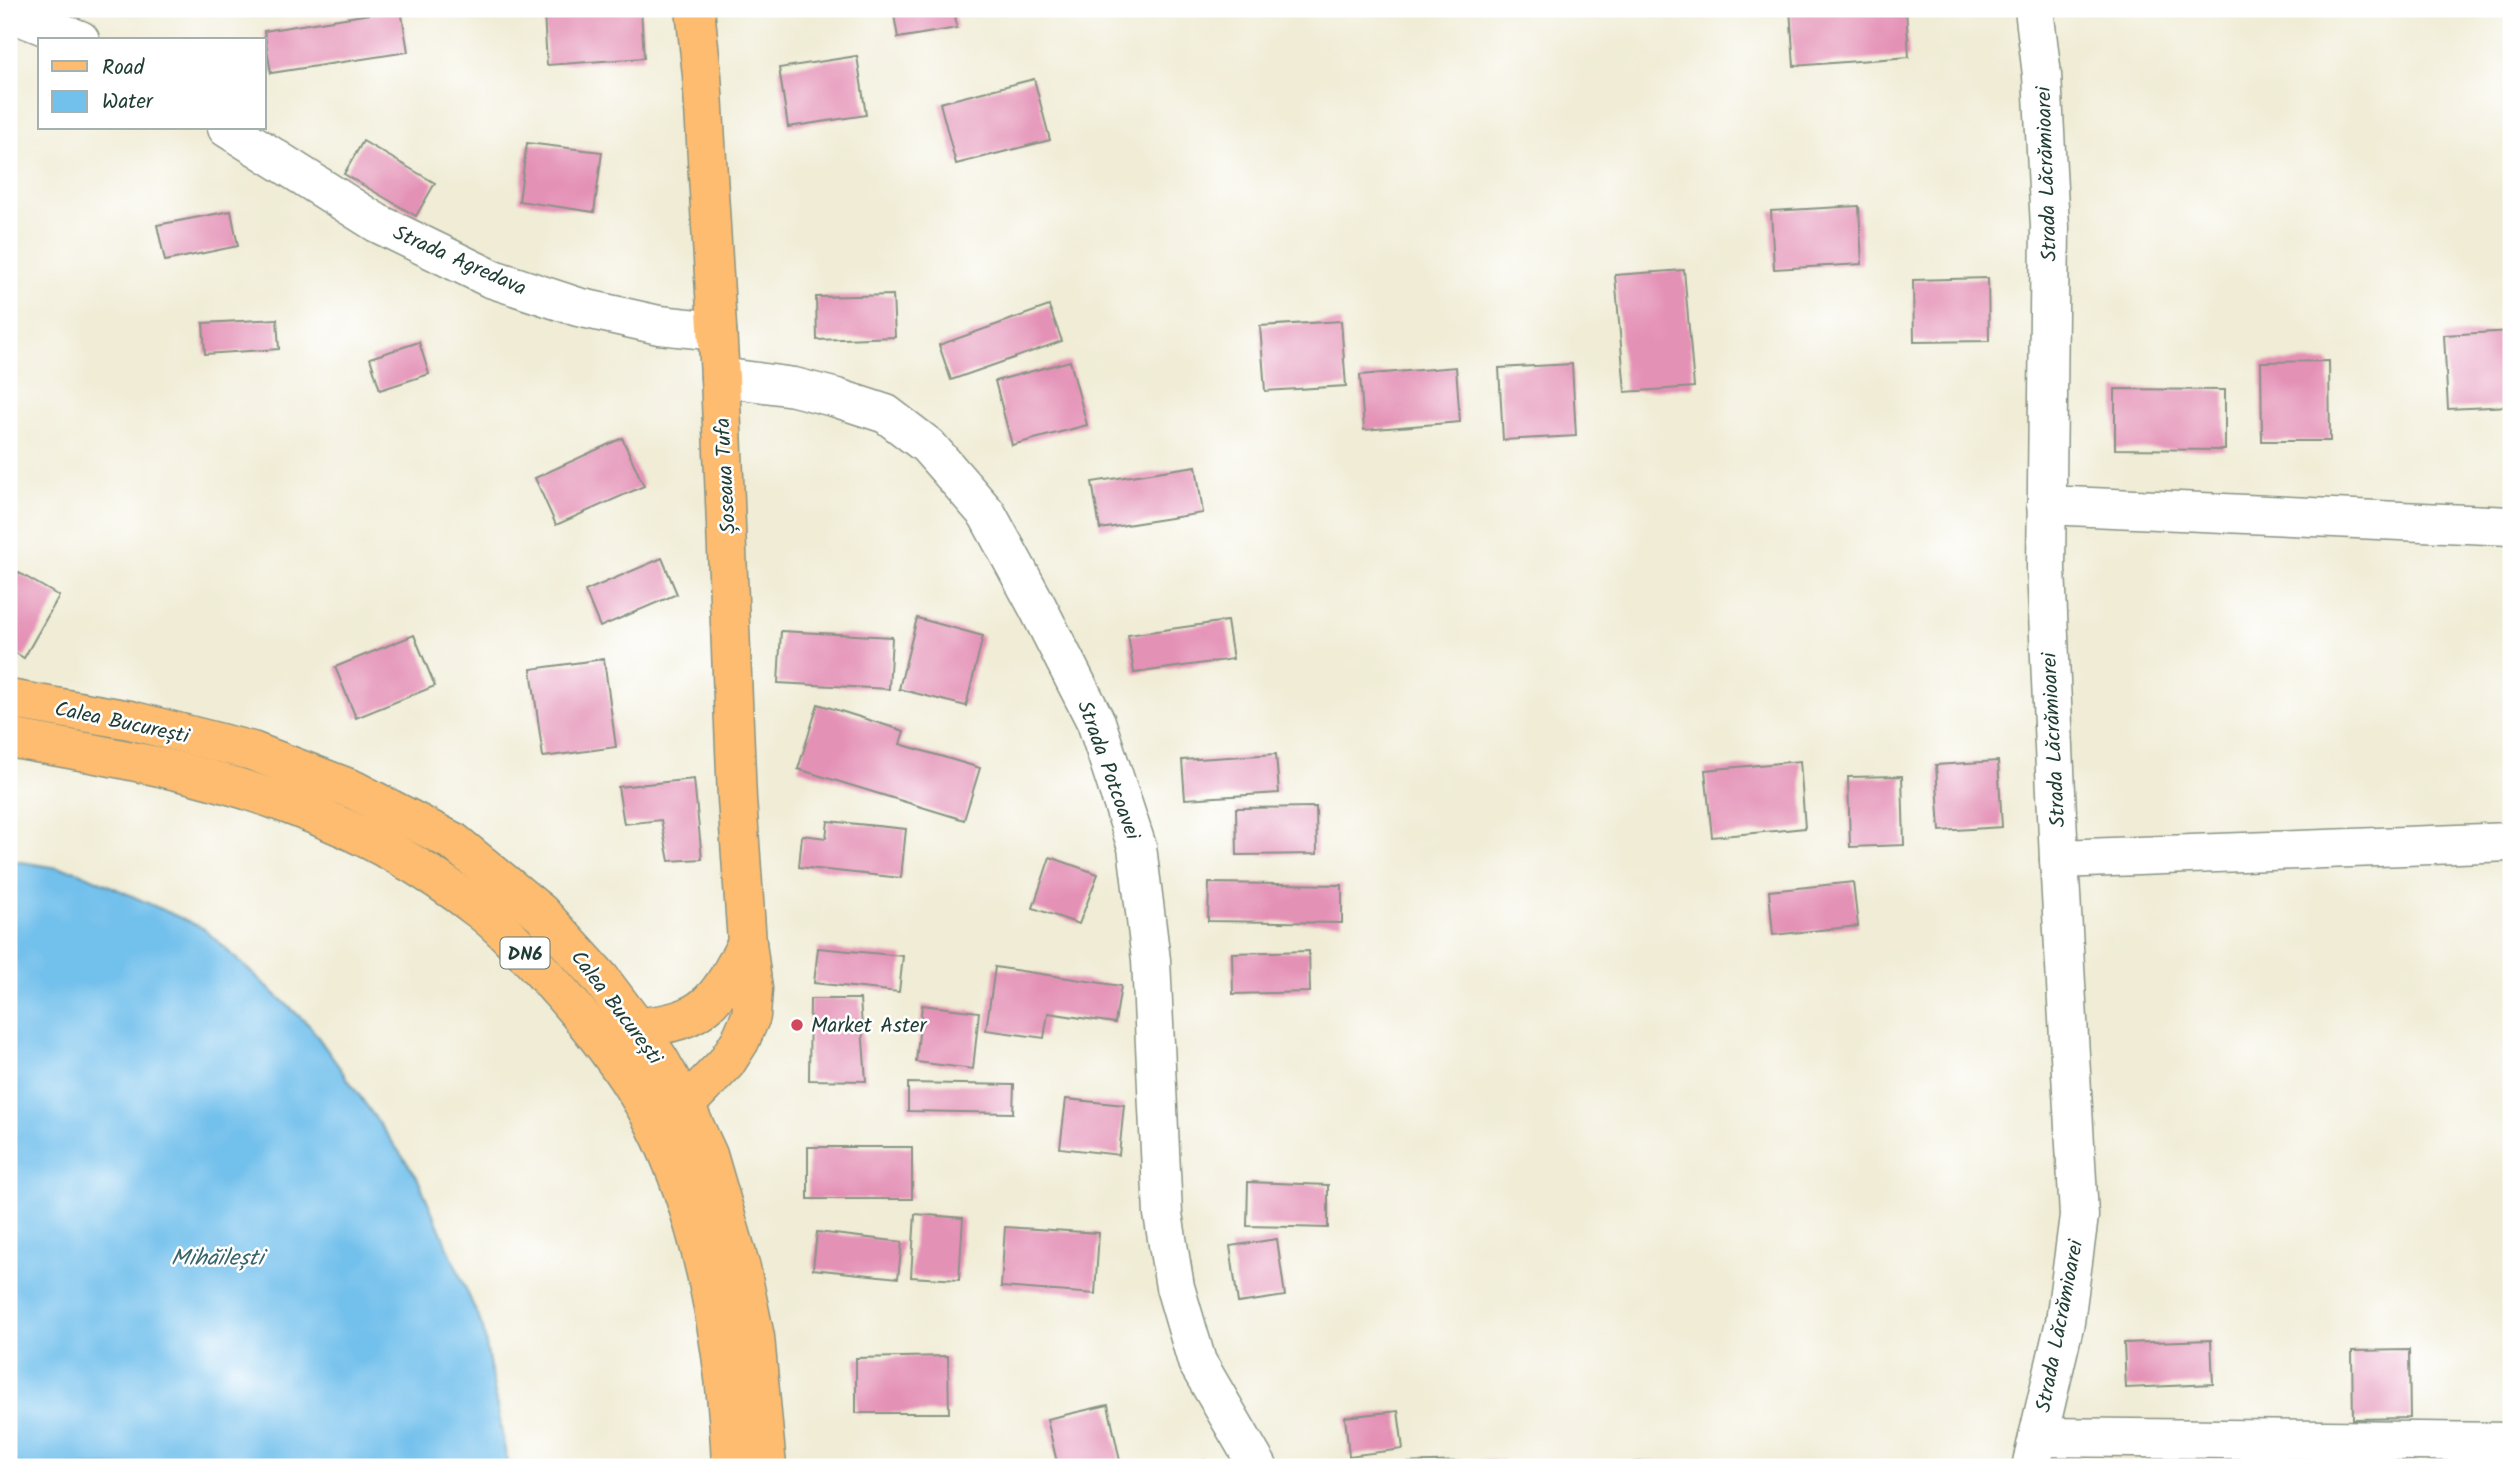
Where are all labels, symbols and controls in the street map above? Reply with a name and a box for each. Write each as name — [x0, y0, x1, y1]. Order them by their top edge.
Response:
legend — [38, 38, 266, 130]
text: Road — [102, 52, 145, 85]
street label: Strada Lăcrămioarei — [2028, 85, 2067, 262]
text: Water — [102, 86, 154, 119]
street label: Strada Agredava — [387, 217, 531, 306]
street label: Șoseaua Tufa — [707, 417, 746, 535]
street label: Strada Lăcrămioarei — [2033, 651, 2076, 828]
street label: Calea București — [51, 693, 193, 754]
street label: Strada Potcoavei — [1067, 696, 1148, 846]
road number: DN6 — [500, 937, 550, 968]
street label: Calea București — [561, 943, 671, 1073]
place label: Market Aster — [811, 1010, 928, 1043]
marker: Market Aster — [789, 1017, 805, 1033]
street label: Strada Lăcrămioarei — [2028, 1236, 2094, 1415]
water label: Mihăilești — [171, 1241, 268, 1277]

